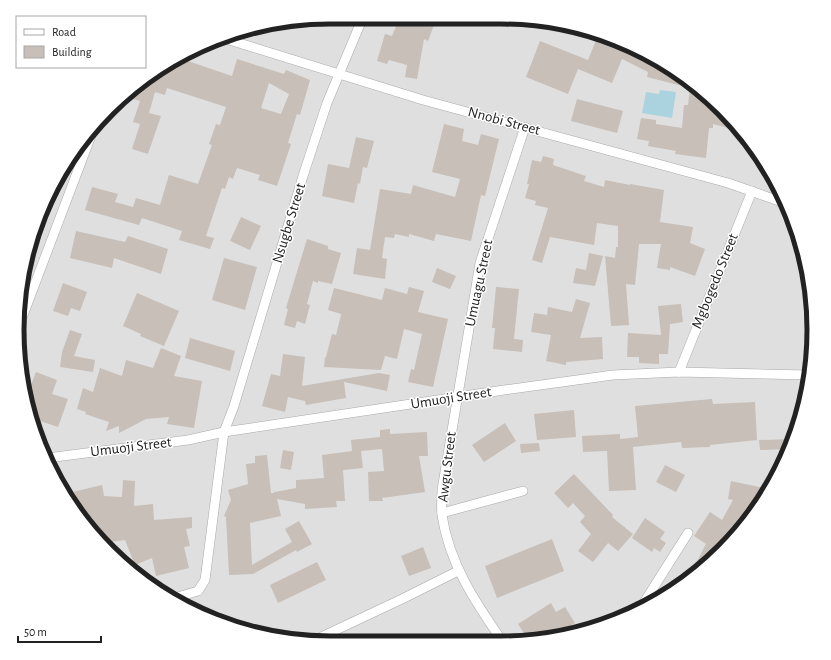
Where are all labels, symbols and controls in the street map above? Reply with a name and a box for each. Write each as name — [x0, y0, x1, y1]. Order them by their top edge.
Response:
legend — [16, 16, 146, 68]
text: Road — [52, 26, 76, 38]
text: Building — [52, 46, 92, 58]
street label: Nnobi Street — [466, 104, 542, 138]
street label: Nsugbe Street — [270, 181, 308, 265]
street label: Mgbogedo Street — [689, 231, 741, 331]
street label: Umuagu Street — [462, 238, 496, 328]
street label: Umuoji Street — [410, 384, 493, 412]
street label: Awgu Street — [435, 431, 459, 503]
street label: Umuoji Street — [90, 435, 173, 459]
scale bar — [18, 618, 101, 644]
text: 50 m — [24, 626, 47, 638]

